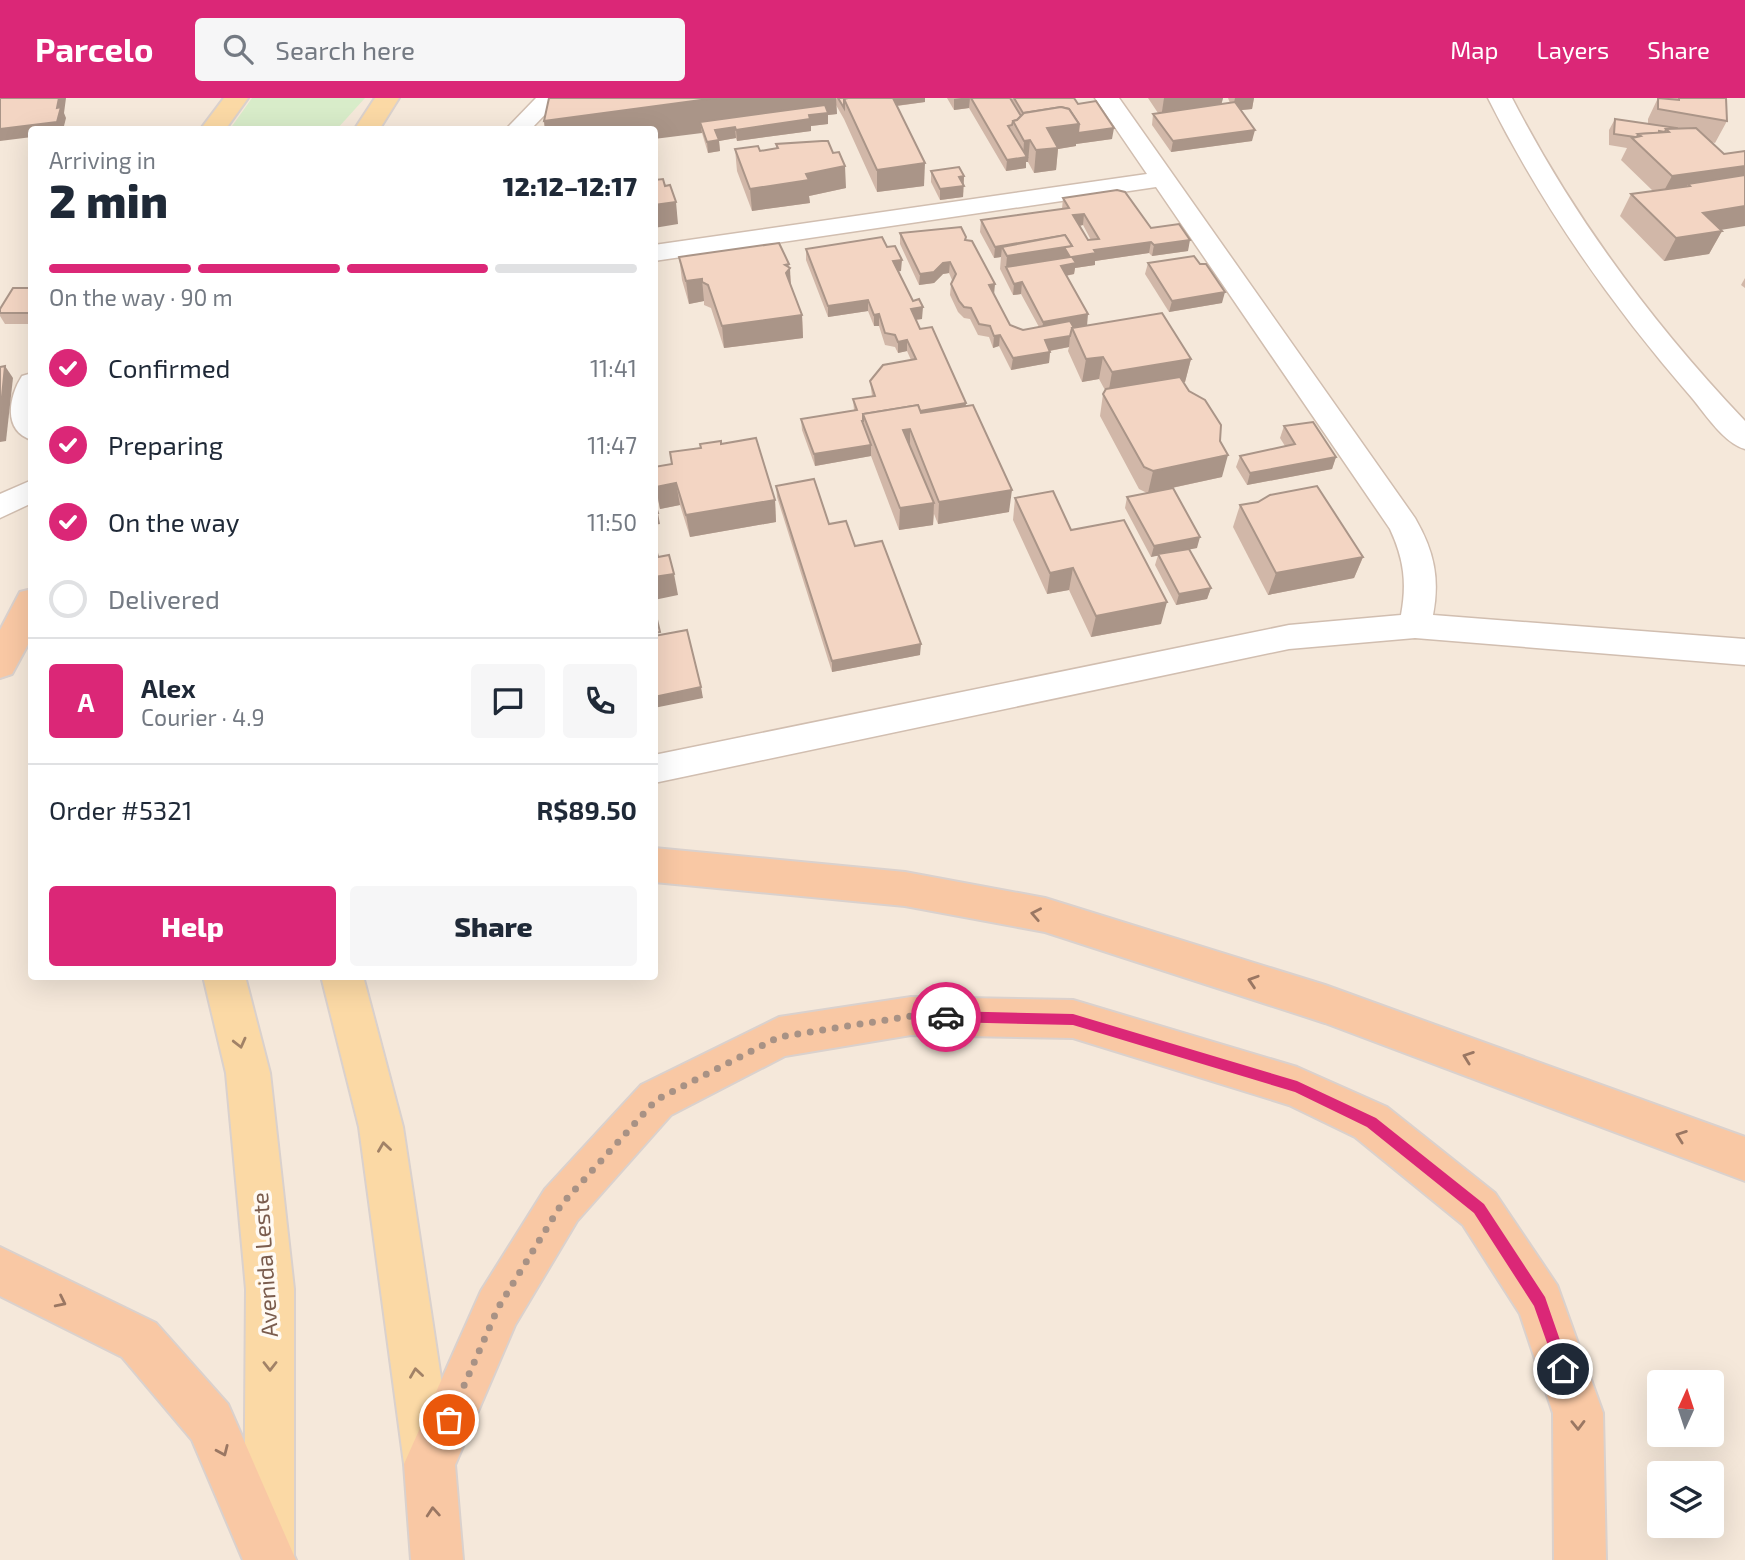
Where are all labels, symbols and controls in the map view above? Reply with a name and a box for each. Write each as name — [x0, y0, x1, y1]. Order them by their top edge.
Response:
search box — [195, 18, 685, 81]
text: Parcelo — [35, 29, 153, 69]
icon: search — [219, 30, 257, 68]
text: Search here — [275, 34, 415, 65]
text: Map — [1450, 35, 1498, 64]
text: Layers — [1536, 35, 1609, 64]
text: Share — [1647, 35, 1710, 64]
text: Arriving in — [49, 146, 156, 174]
text: 12:12–12:17 — [503, 170, 637, 201]
text: 2 min — [49, 172, 168, 227]
text: On the way · 90 m — [49, 283, 233, 311]
icon: check — [49, 349, 87, 387]
text: Confirmed — [108, 352, 231, 383]
text: 11:41 — [590, 354, 637, 382]
icon: check — [49, 426, 87, 464]
text: Preparing — [108, 429, 223, 460]
text: 11:47 — [587, 431, 637, 459]
icon: check — [49, 503, 87, 541]
text: On the way — [108, 506, 239, 537]
text: 11:50 — [587, 508, 637, 536]
text: Delivered — [108, 583, 220, 614]
button: chat — [471, 664, 545, 738]
button: phone — [563, 664, 637, 738]
text: Alex — [141, 672, 196, 703]
text: A — [78, 686, 94, 717]
text: Courier · 4.9 — [141, 703, 265, 731]
text: Order #5321 — [49, 794, 192, 825]
text: R$89.50 — [536, 794, 637, 825]
button: Help — [49, 886, 336, 966]
button: Share — [350, 886, 637, 966]
one-way arrow — [1030, 907, 1042, 922]
one-way arrow — [1248, 975, 1260, 989]
courier — [911, 982, 981, 1052]
icon: car — [927, 998, 965, 1036]
one-way arrow — [232, 1037, 246, 1049]
one-way arrow — [1462, 1051, 1474, 1065]
one-way arrow — [1676, 1130, 1688, 1144]
one-way arrow — [377, 1141, 392, 1153]
street label: Avenida Leste — [245, 1192, 283, 1338]
one-way arrow — [54, 1293, 66, 1307]
pin — [1533, 1339, 1593, 1399]
icon: home — [1544, 1350, 1582, 1388]
one-way arrow — [262, 1361, 278, 1372]
one-way arrow — [409, 1367, 424, 1378]
north arrow — [1647, 1370, 1724, 1447]
map controls — [1647, 1370, 1724, 1538]
pin — [419, 1390, 479, 1450]
icon: bag — [430, 1401, 468, 1439]
one-way arrow — [1570, 1420, 1586, 1431]
one-way arrow — [215, 1444, 229, 1457]
button: layers — [1647, 1461, 1724, 1538]
one-way arrow — [426, 1506, 441, 1517]

